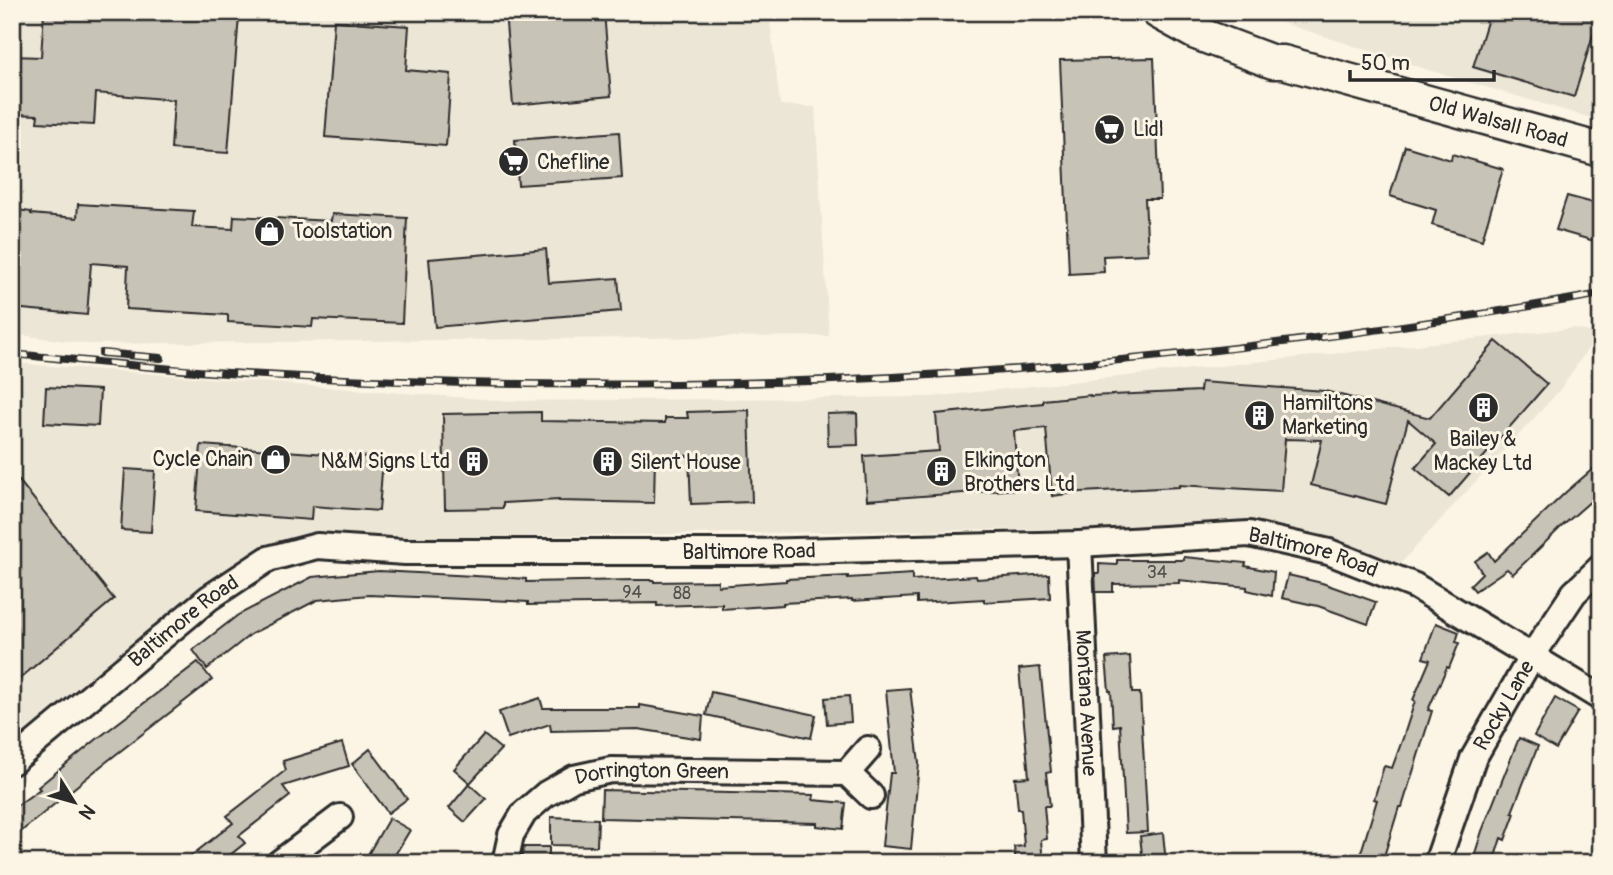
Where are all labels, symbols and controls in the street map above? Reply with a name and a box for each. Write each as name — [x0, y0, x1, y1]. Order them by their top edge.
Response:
scale bar — [1350, 38, 1494, 82]
text: 50 m — [1361, 50, 1410, 77]
street label: Old Walsall Road — [1426, 89, 1571, 154]
supermarket icon: Lidl — [1093, 112, 1127, 146]
place label: Lidl — [1133, 116, 1164, 143]
supermarket icon: Chefline — [497, 145, 531, 179]
place label: Chefline — [537, 149, 610, 176]
shop icon: Toolstation — [252, 214, 286, 248]
place label: Toolstation — [292, 218, 392, 245]
place label: Hamiltons Marketing — [1282, 390, 1373, 441]
building icon: Bailey & Mackey Ltd — [1466, 390, 1500, 424]
building icon: Hamiltons Marketing — [1242, 398, 1276, 432]
place label: Bailey & Mackey Ltd — [1434, 426, 1532, 477]
shop icon: Cycle Chain — [259, 442, 293, 476]
building icon: N&M Signs Ltd — [456, 444, 490, 478]
building icon: Silent House — [590, 445, 624, 479]
place label: Cycle Chain — [153, 446, 253, 473]
place label: Elkington Brothers Ltd — [964, 447, 1075, 498]
place label: N&M Signs Ltd — [320, 448, 450, 475]
place label: Silent House — [630, 449, 741, 476]
building icon: Elkington Brothers Ltd — [924, 455, 958, 489]
street label: Baltimore Road — [1246, 521, 1382, 584]
street label: Baltimore Road — [682, 537, 816, 566]
house number: 34 — [1147, 561, 1168, 584]
street label: Baltimore Road — [123, 569, 244, 673]
house number: 94 — [622, 581, 642, 604]
house number: 88 — [673, 582, 691, 605]
street label: Montana Avenue — [1070, 629, 1103, 777]
street label: Rocky Lane — [1467, 655, 1541, 755]
street label: Dorrington Green — [572, 756, 729, 791]
north arrow — [38, 766, 108, 836]
text: N — [73, 799, 100, 824]

